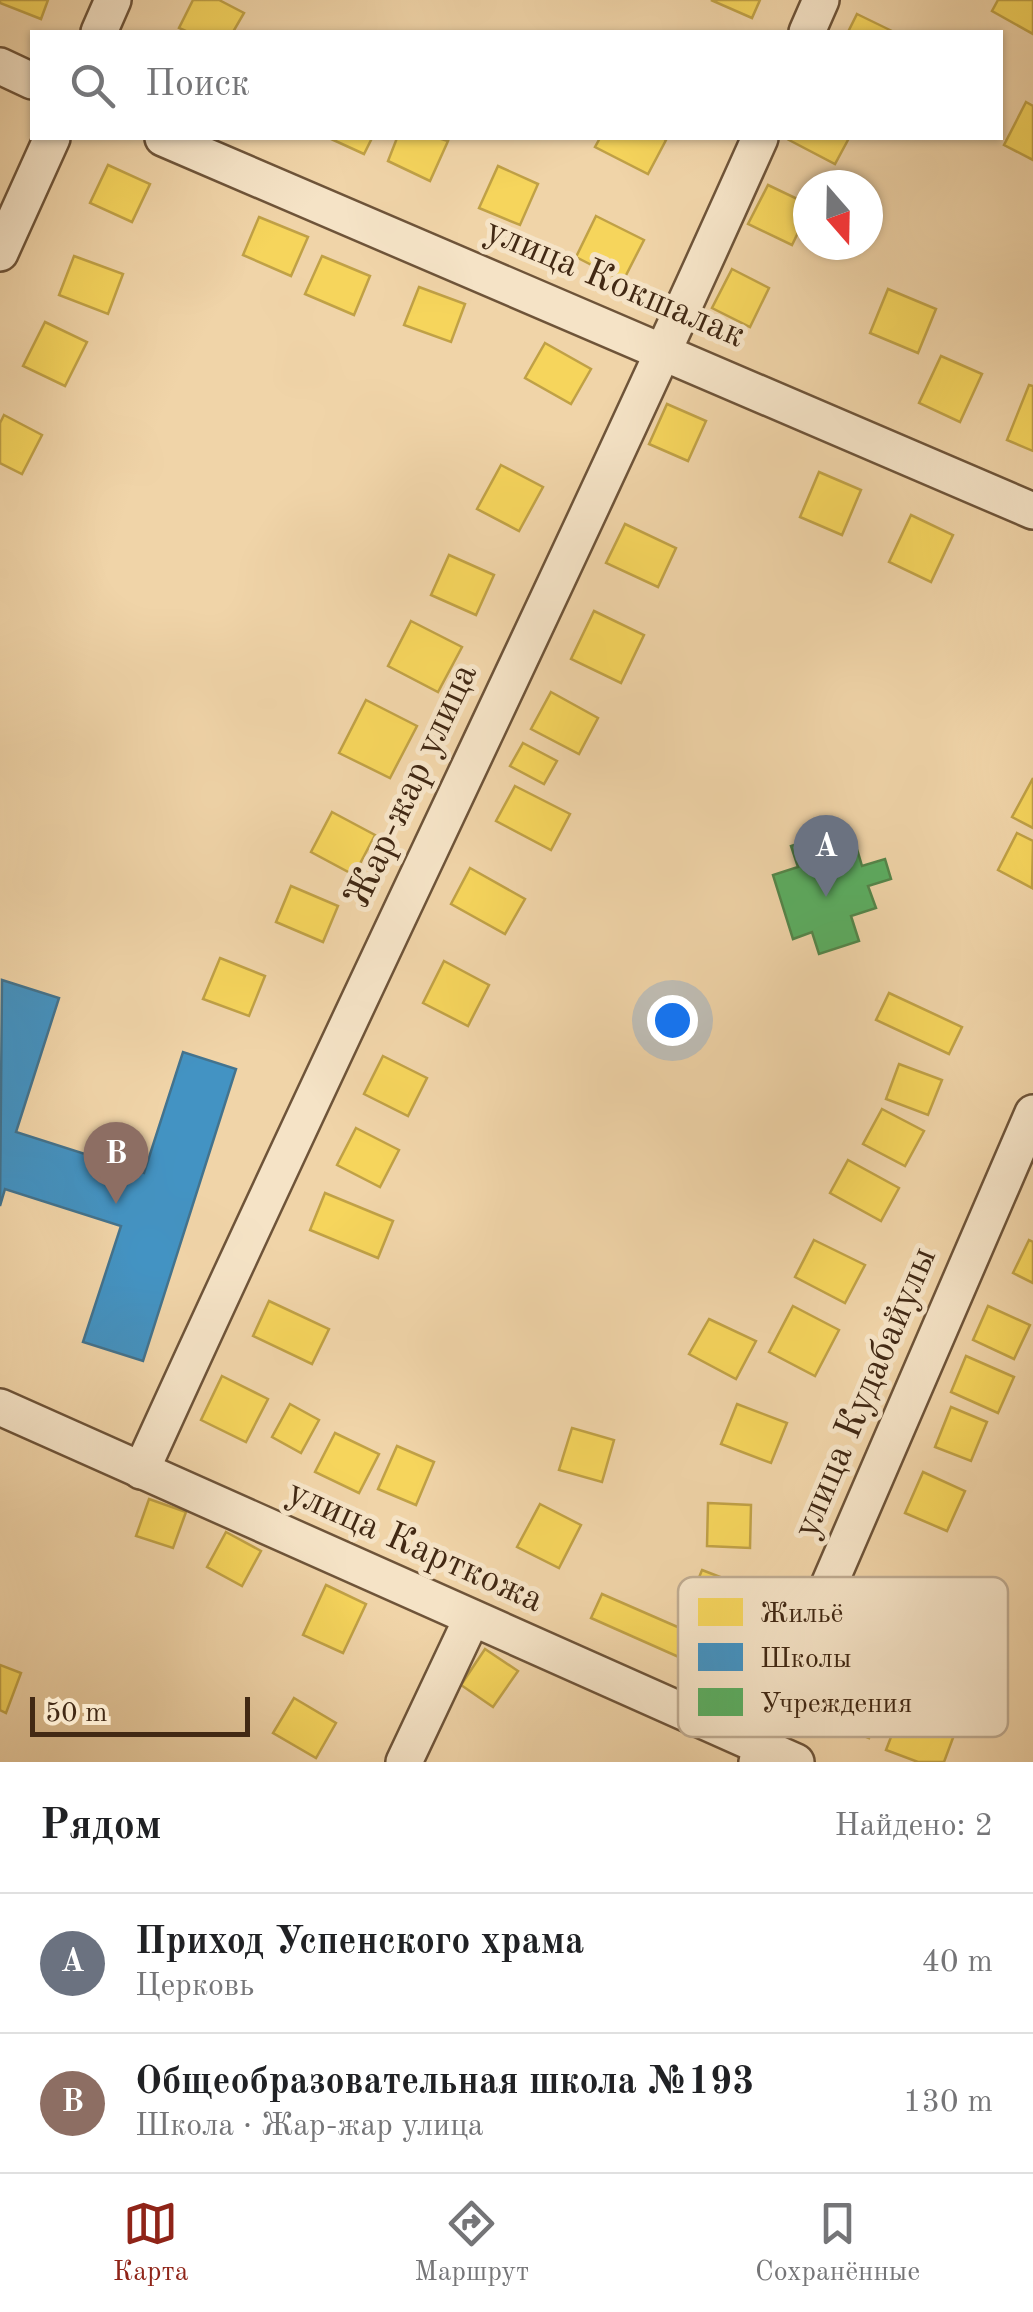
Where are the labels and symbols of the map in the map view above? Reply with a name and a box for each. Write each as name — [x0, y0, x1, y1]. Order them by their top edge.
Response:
north arrow — [793, 170, 883, 260]
street label: улица Кокшалак — [480, 212, 750, 356]
street label: Жар-жар улица — [339, 658, 485, 914]
pin: A — [794, 814, 858, 897]
your location — [647, 995, 698, 1046]
pin: B — [84, 1122, 148, 1204]
street label: улица Кудабайулы — [788, 1242, 944, 1544]
street label: улица Карткожа — [281, 1474, 549, 1621]
legend — [678, 1577, 1008, 1737]
text: Жильё — [760, 1601, 843, 1629]
text: Школы — [760, 1646, 851, 1674]
text: Учреждения — [760, 1691, 912, 1719]
scale bar — [30, 1692, 250, 1736]

